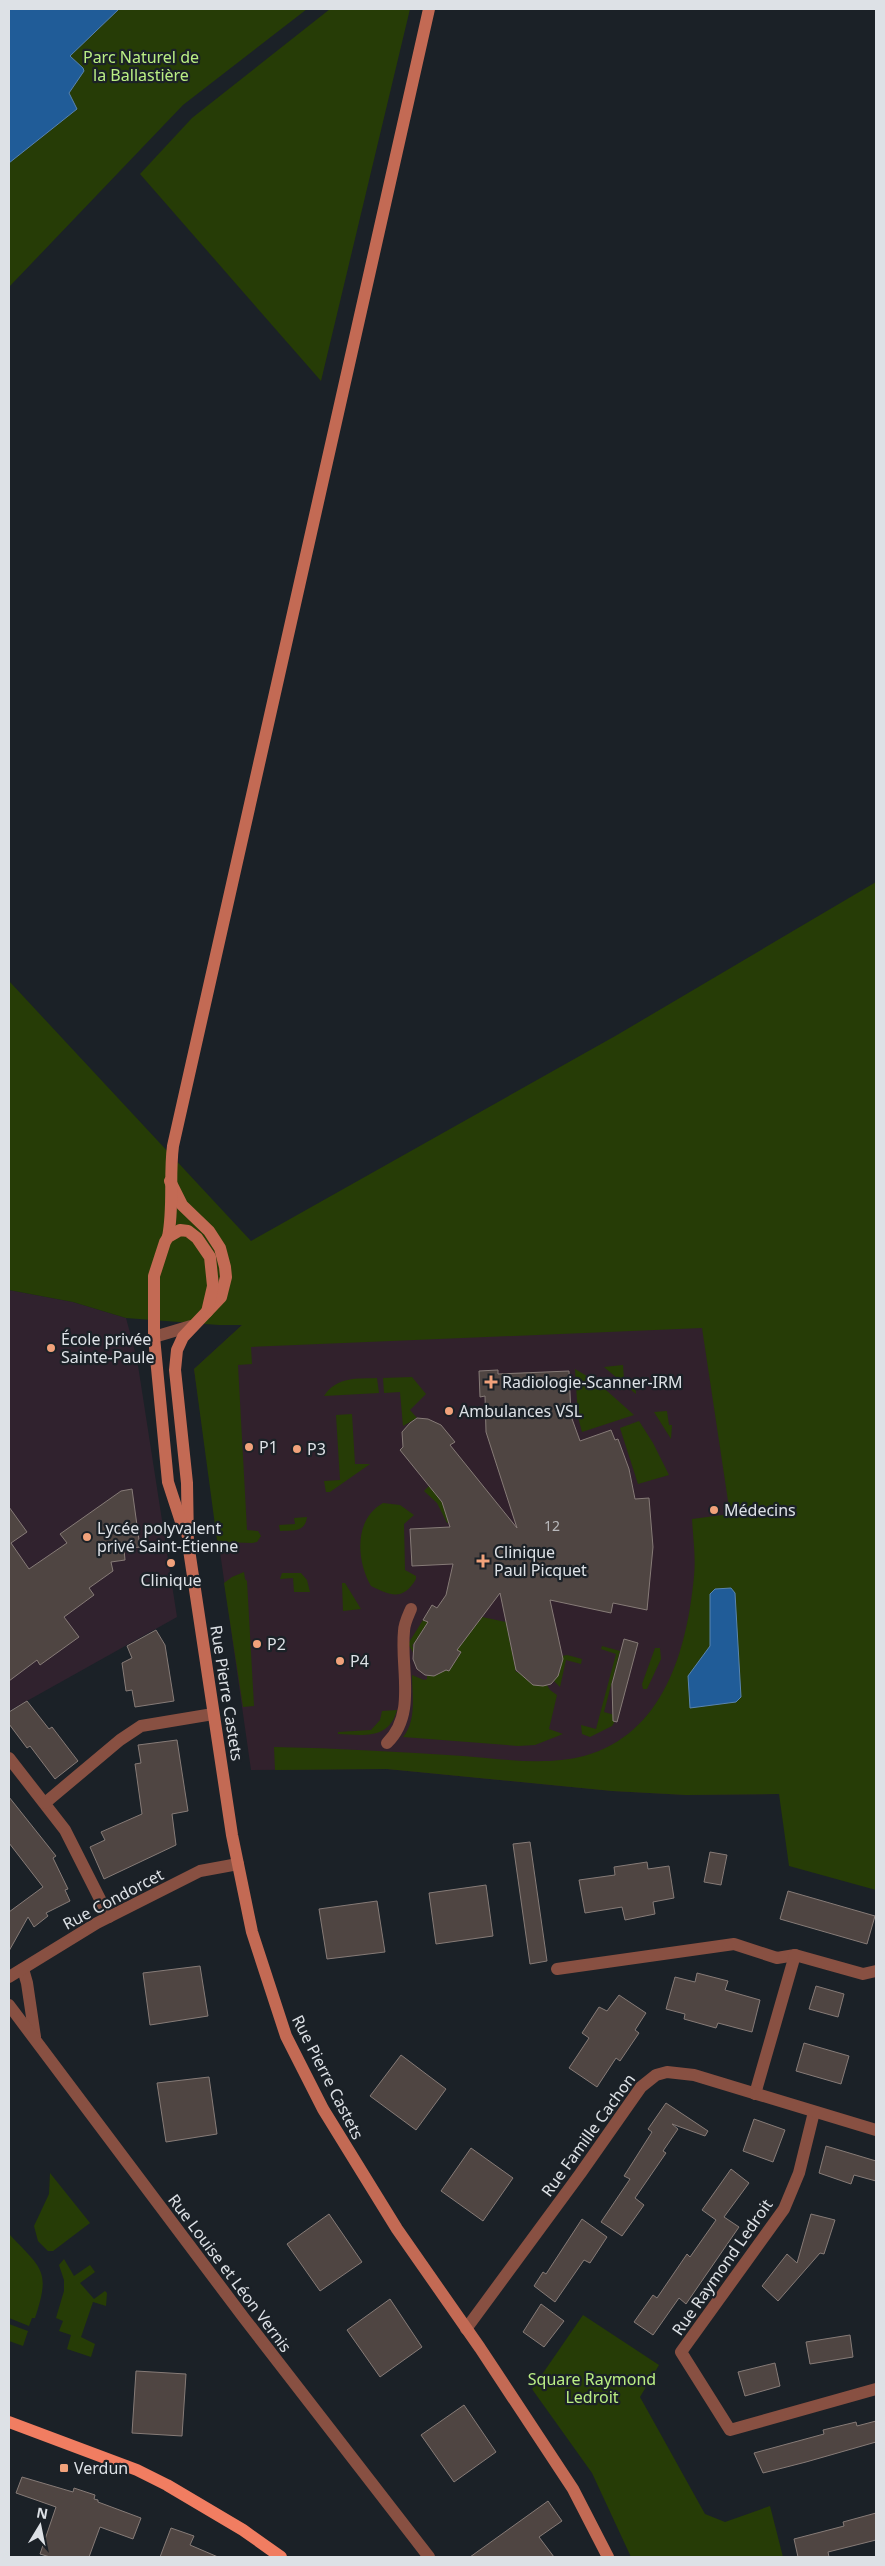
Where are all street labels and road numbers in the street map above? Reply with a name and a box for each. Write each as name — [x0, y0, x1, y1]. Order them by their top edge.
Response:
street label: Rue Pierre Castets — [205, 1624, 249, 1762]
street label: Rue Condorcet — [59, 1863, 167, 1935]
street label: Rue Pierre Castets — [287, 2011, 369, 2143]
street label: Rue Famille Cachon — [536, 2069, 640, 2201]
street label: Rue Louise et Léon Vernis — [163, 2189, 297, 2357]
street label: Rue Raymond Ledroit — [667, 2194, 778, 2340]

